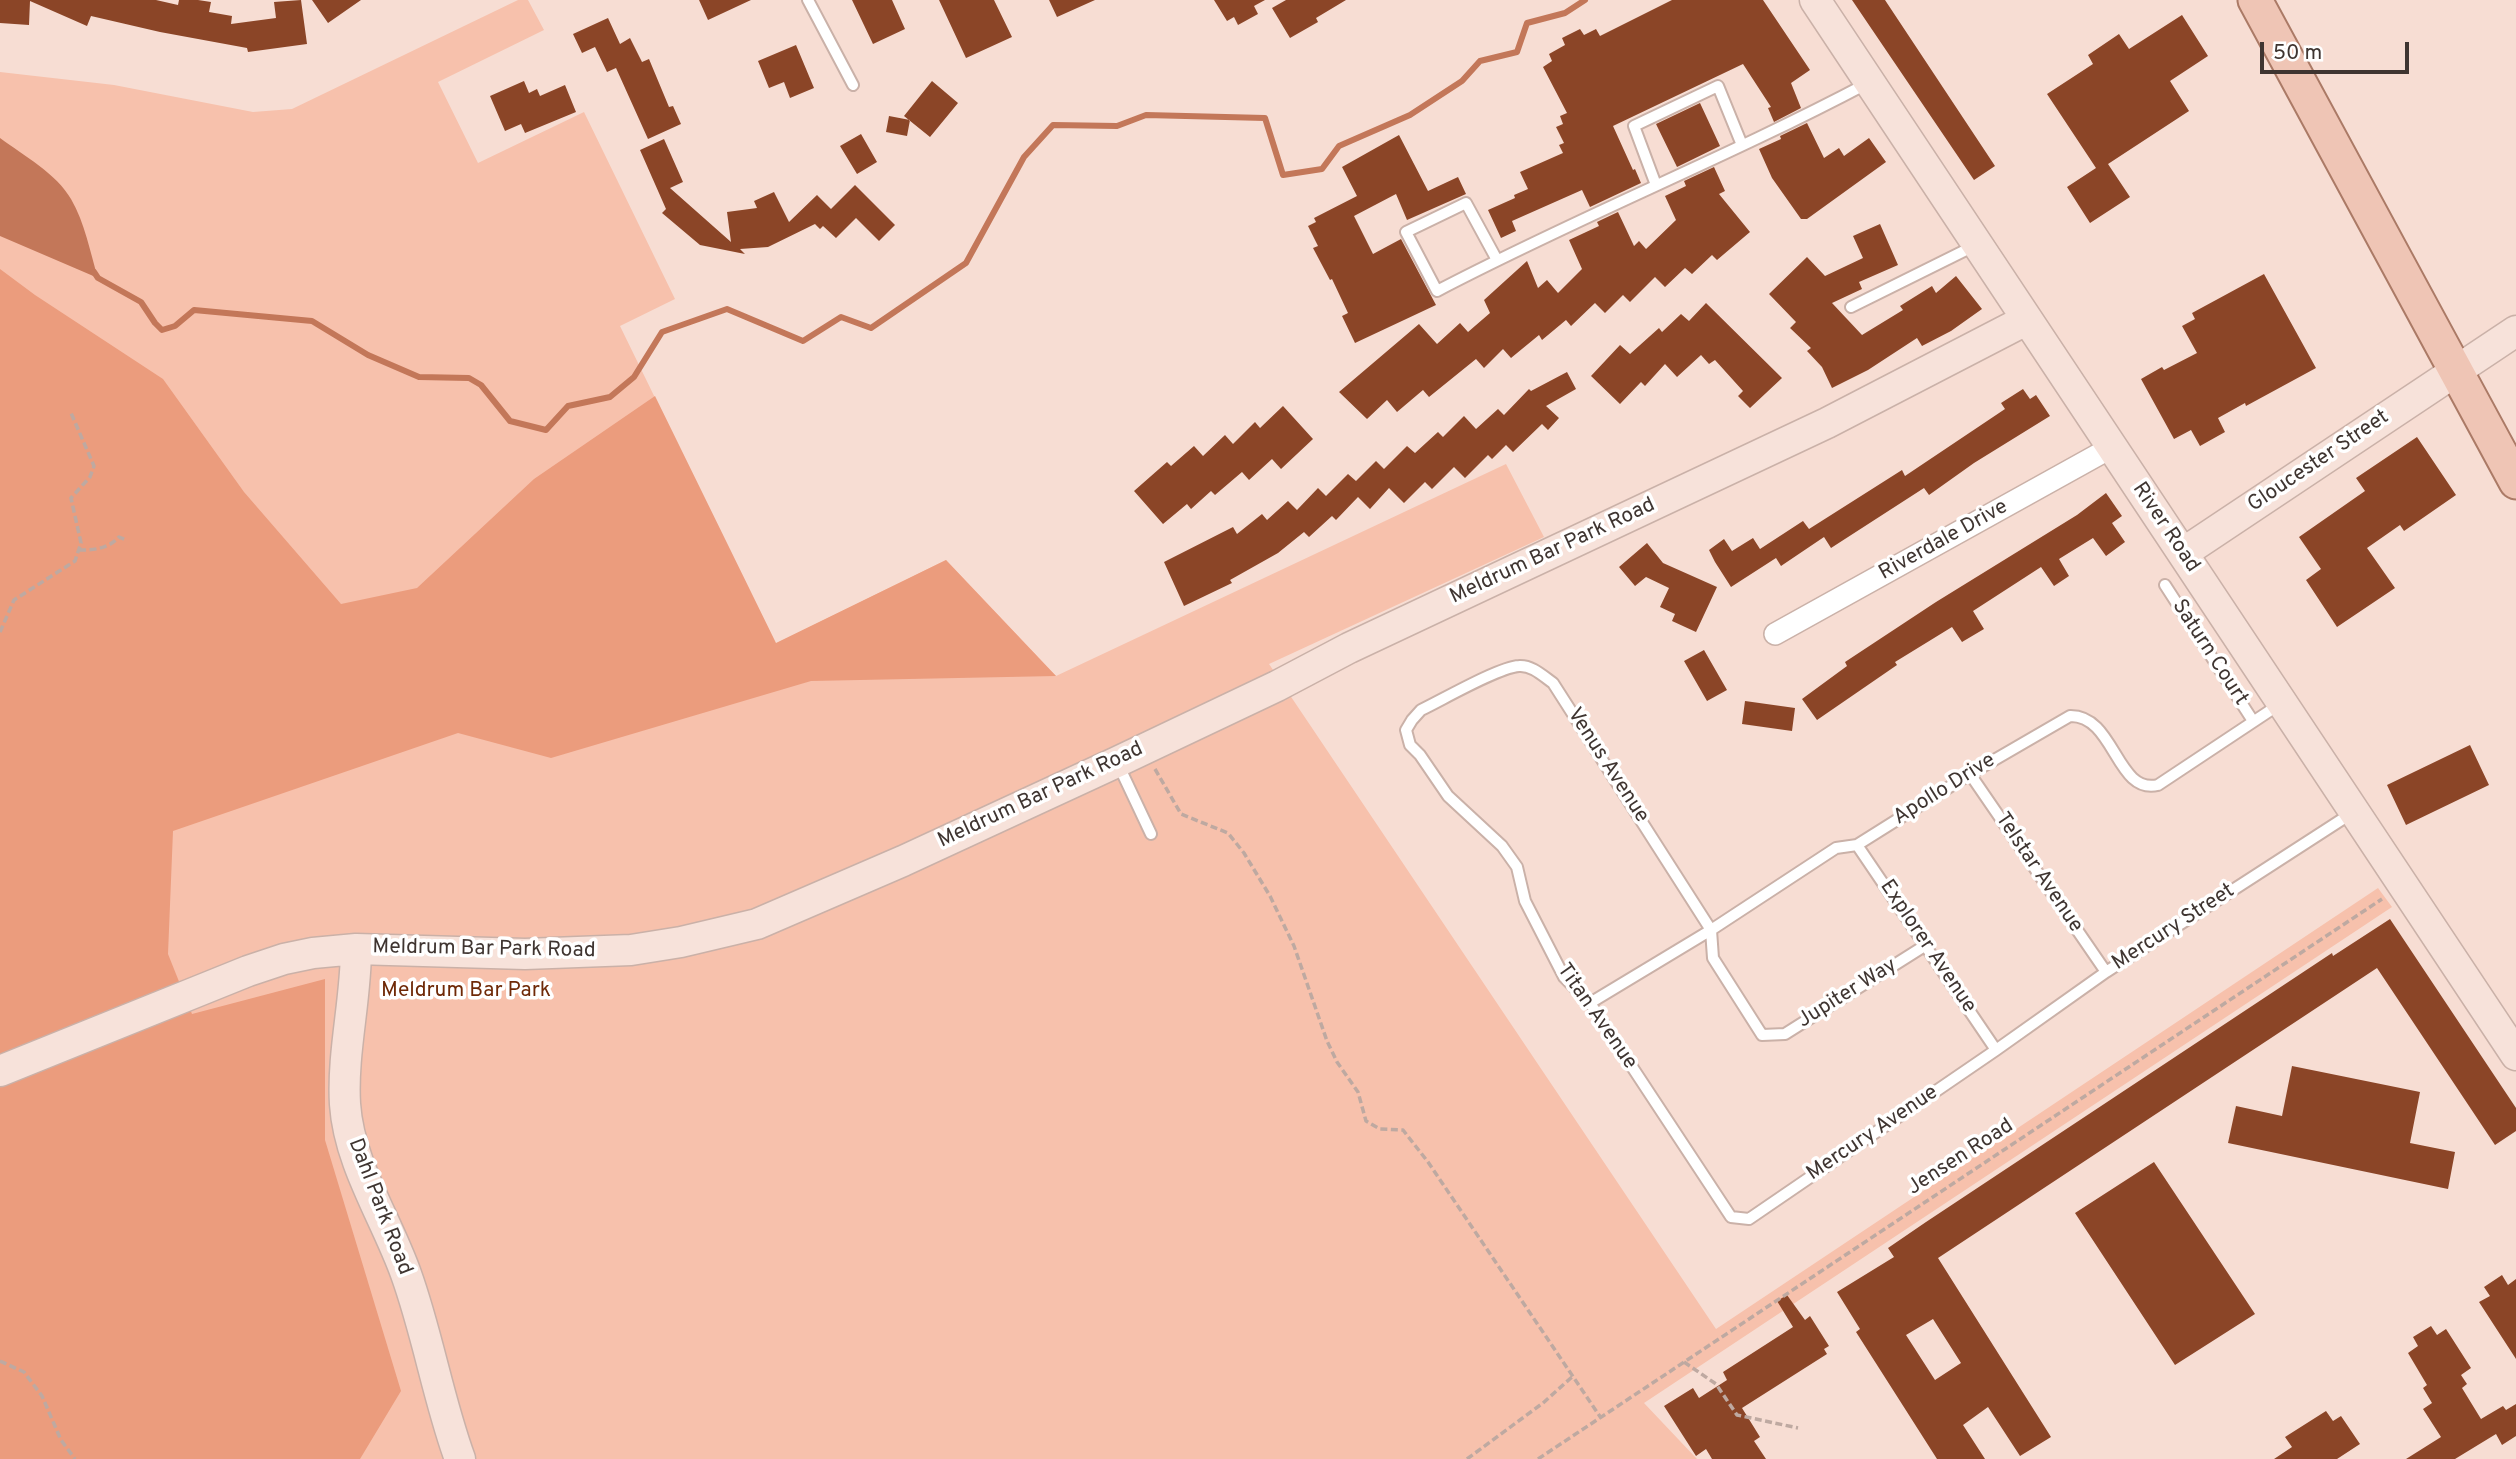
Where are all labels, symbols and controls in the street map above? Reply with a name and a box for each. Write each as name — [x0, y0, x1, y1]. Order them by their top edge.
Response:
scale bar — [2264, 28, 2413, 72]
text: 50 m — [2273, 40, 2322, 67]
street label: Gloucester Street — [2244, 405, 2394, 519]
street label: River Road — [2126, 478, 2204, 578]
street label: Meldrum Bar Park Road — [1446, 493, 1660, 611]
street label: Riverdale Drive — [1875, 495, 2013, 587]
street label: Saturn Court — [2165, 595, 2253, 711]
street label: Venus Avenue — [1561, 704, 1653, 828]
street label: Meldrum Bar Park Road — [934, 737, 1148, 855]
street label: Apollo Drive — [1889, 749, 2001, 831]
street label: Telstar Avenue — [1989, 808, 2087, 938]
street label: Explorer Avenue — [1873, 876, 1981, 1018]
street label: Mercury Street — [2108, 879, 2240, 977]
street label: Meldrum Bar Park Road — [372, 935, 596, 965]
street label: Jupiter Way — [1794, 954, 1902, 1034]
street label: Titan Avenue — [1550, 959, 1642, 1075]
park label: Meldrum Bar Park — [381, 979, 551, 1005]
street label: Mercury Avenue — [1803, 1081, 1943, 1187]
street label: Jensen Road — [1903, 1114, 2019, 1202]
street label: Dahl Park Road — [341, 1135, 417, 1279]

